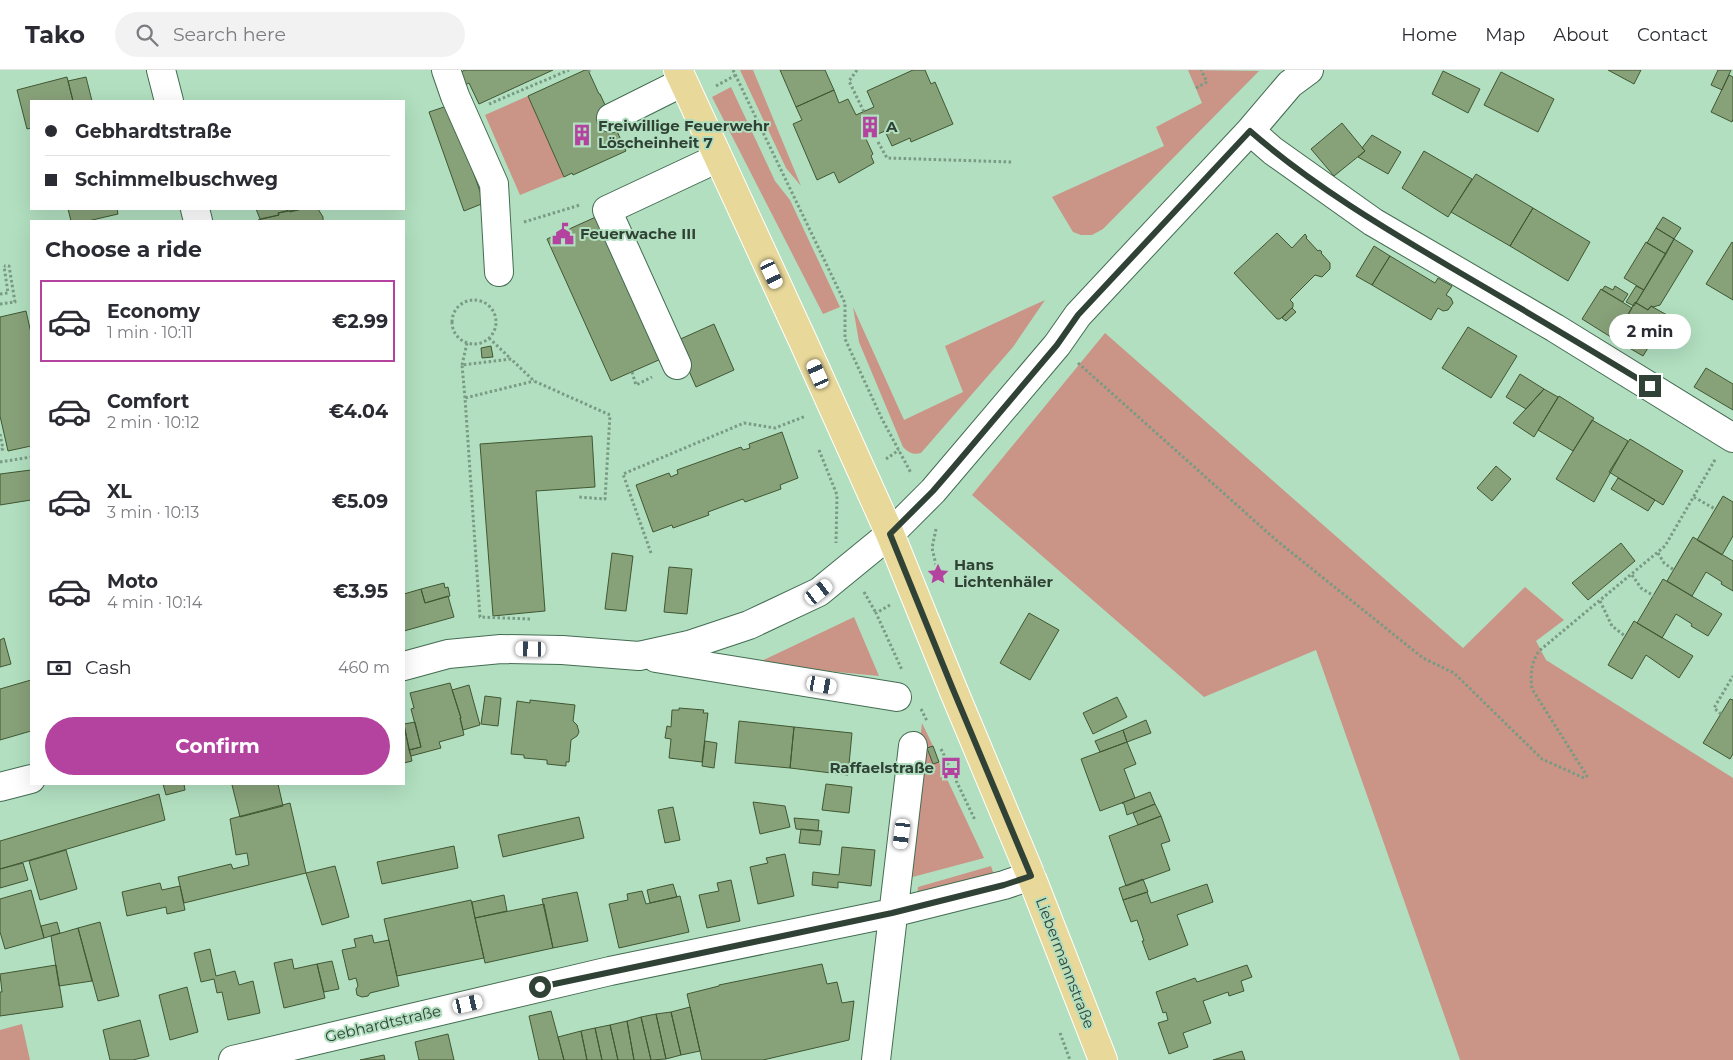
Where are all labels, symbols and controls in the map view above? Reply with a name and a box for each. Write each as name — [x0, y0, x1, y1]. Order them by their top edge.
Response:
search box — [115, 12, 465, 57]
text: Tako — [25, 20, 85, 49]
icon: search — [133, 21, 161, 49]
text: Search here — [173, 23, 286, 46]
text: Home — [1401, 24, 1457, 46]
text: Map — [1485, 24, 1525, 46]
text: About — [1553, 24, 1609, 46]
text: Contact — [1637, 24, 1708, 46]
building icon: A — [857, 114, 883, 140]
place label: Freiwillige Feuerwehr Löscheinheit 7 — [598, 116, 770, 152]
place label: A — [885, 117, 898, 136]
text: Gebhardtstraße — [75, 120, 232, 143]
building icon: Freiwillige Feuerwehr Löscheinheit 7 — [569, 122, 595, 148]
text: Schimmelbuschweg — [75, 168, 278, 191]
public building icon: Feuerwache III — [550, 221, 576, 247]
place label: Feuerwache III — [580, 224, 696, 243]
text: Choose a ride — [45, 236, 202, 263]
car — [758, 257, 785, 291]
icon: car — [47, 299, 92, 344]
text: Economy — [107, 300, 200, 323]
text: €2.99 — [332, 310, 388, 333]
callout: 2 min — [1609, 314, 1691, 348]
text: 2 min — [1627, 322, 1673, 341]
text: 1 min · 10:11 — [107, 323, 193, 342]
car — [805, 357, 830, 391]
route end — [1639, 375, 1661, 397]
icon: car — [47, 389, 92, 434]
text: Comfort — [107, 390, 189, 413]
text: €4.04 — [329, 400, 388, 423]
text: 2 min · 10:12 — [107, 413, 199, 432]
icon: car — [47, 479, 92, 524]
text: XL — [107, 480, 132, 503]
text: €5.09 — [332, 490, 388, 513]
text: 3 min · 10:13 — [107, 503, 199, 522]
place label: Hans Lichtenhäler — [954, 555, 1053, 591]
place icon: Hans Lichtenhäler — [925, 561, 951, 587]
icon: car — [47, 569, 92, 614]
text: Moto — [107, 570, 158, 593]
car — [802, 577, 835, 607]
text: €3.95 — [333, 580, 388, 603]
text: 4 min · 10:14 — [107, 593, 202, 612]
car — [515, 641, 546, 657]
icon: cash — [45, 654, 73, 682]
text: Cash — [85, 656, 132, 679]
text: 460 m — [338, 658, 390, 677]
car — [805, 675, 838, 695]
button: Confirm — [45, 717, 390, 775]
bus stop icon: Raffaelstraße — [938, 755, 964, 781]
place label: Raffaelstraße — [829, 758, 934, 777]
car — [892, 818, 911, 850]
street label: Liebermannstraße — [1032, 895, 1099, 1031]
route start — [529, 976, 551, 998]
car — [451, 993, 484, 1015]
street label: Gebhardtstraße — [323, 1001, 443, 1046]

